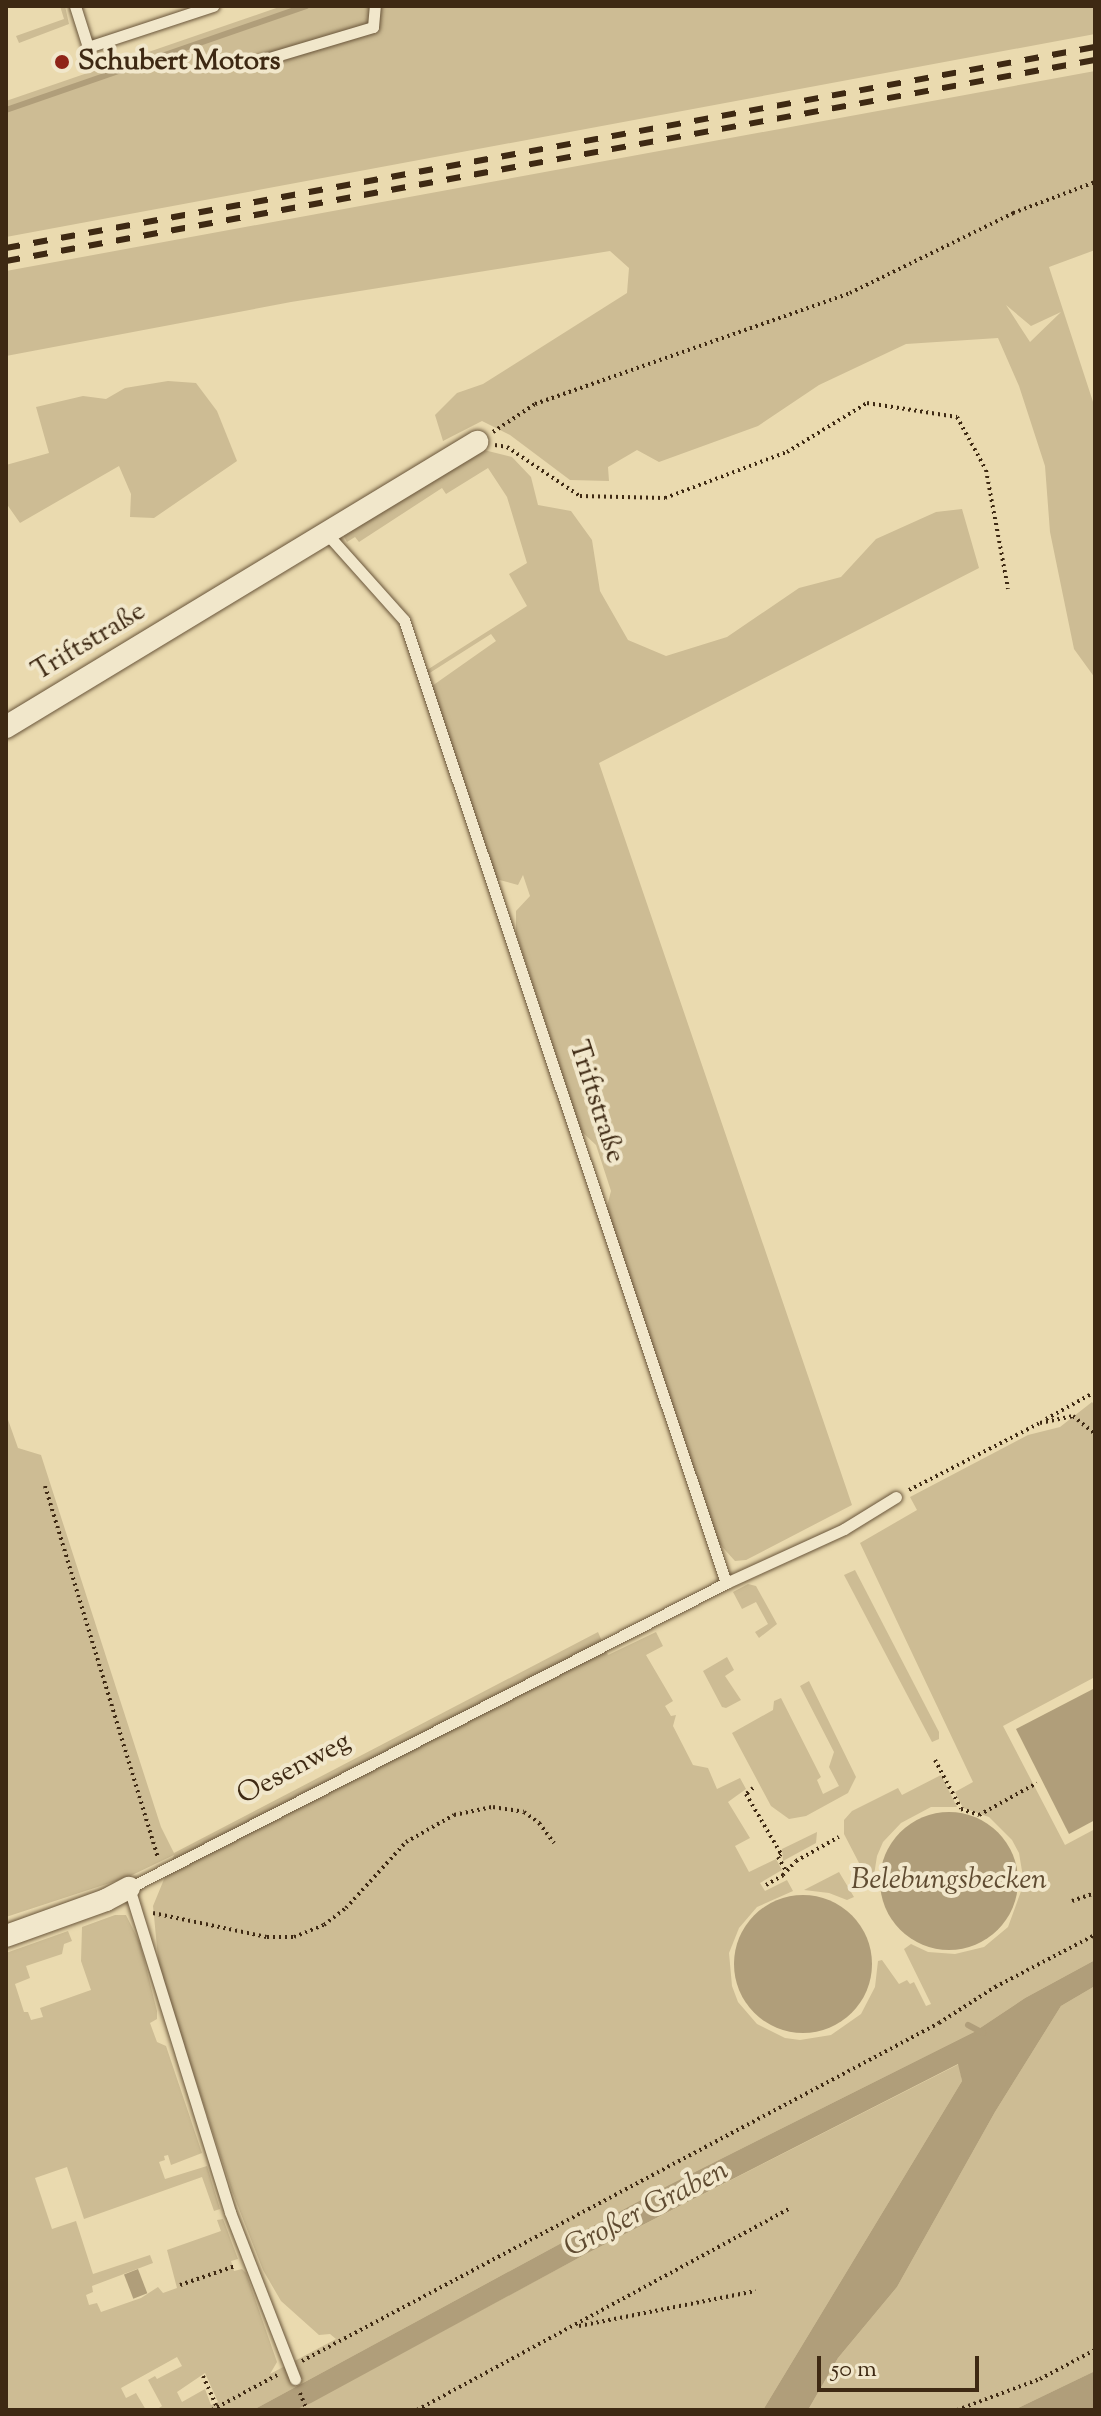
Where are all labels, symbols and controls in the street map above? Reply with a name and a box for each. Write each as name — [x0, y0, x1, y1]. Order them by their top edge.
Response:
place label: Schubert Motors — [78, 45, 280, 79]
marker: Schubert Motors — [53, 53, 71, 71]
street label: Triftstraße — [26, 595, 152, 689]
street label: Triftstraße — [560, 1037, 632, 1167]
street label: Oesenweg — [232, 1725, 356, 1813]
water label: Belebungsbecken — [851, 1863, 1047, 1899]
water label: Großer Graben — [559, 2153, 735, 2267]
scale bar — [821, 2340, 983, 2390]
text: 50 m — [831, 2353, 877, 2387]

